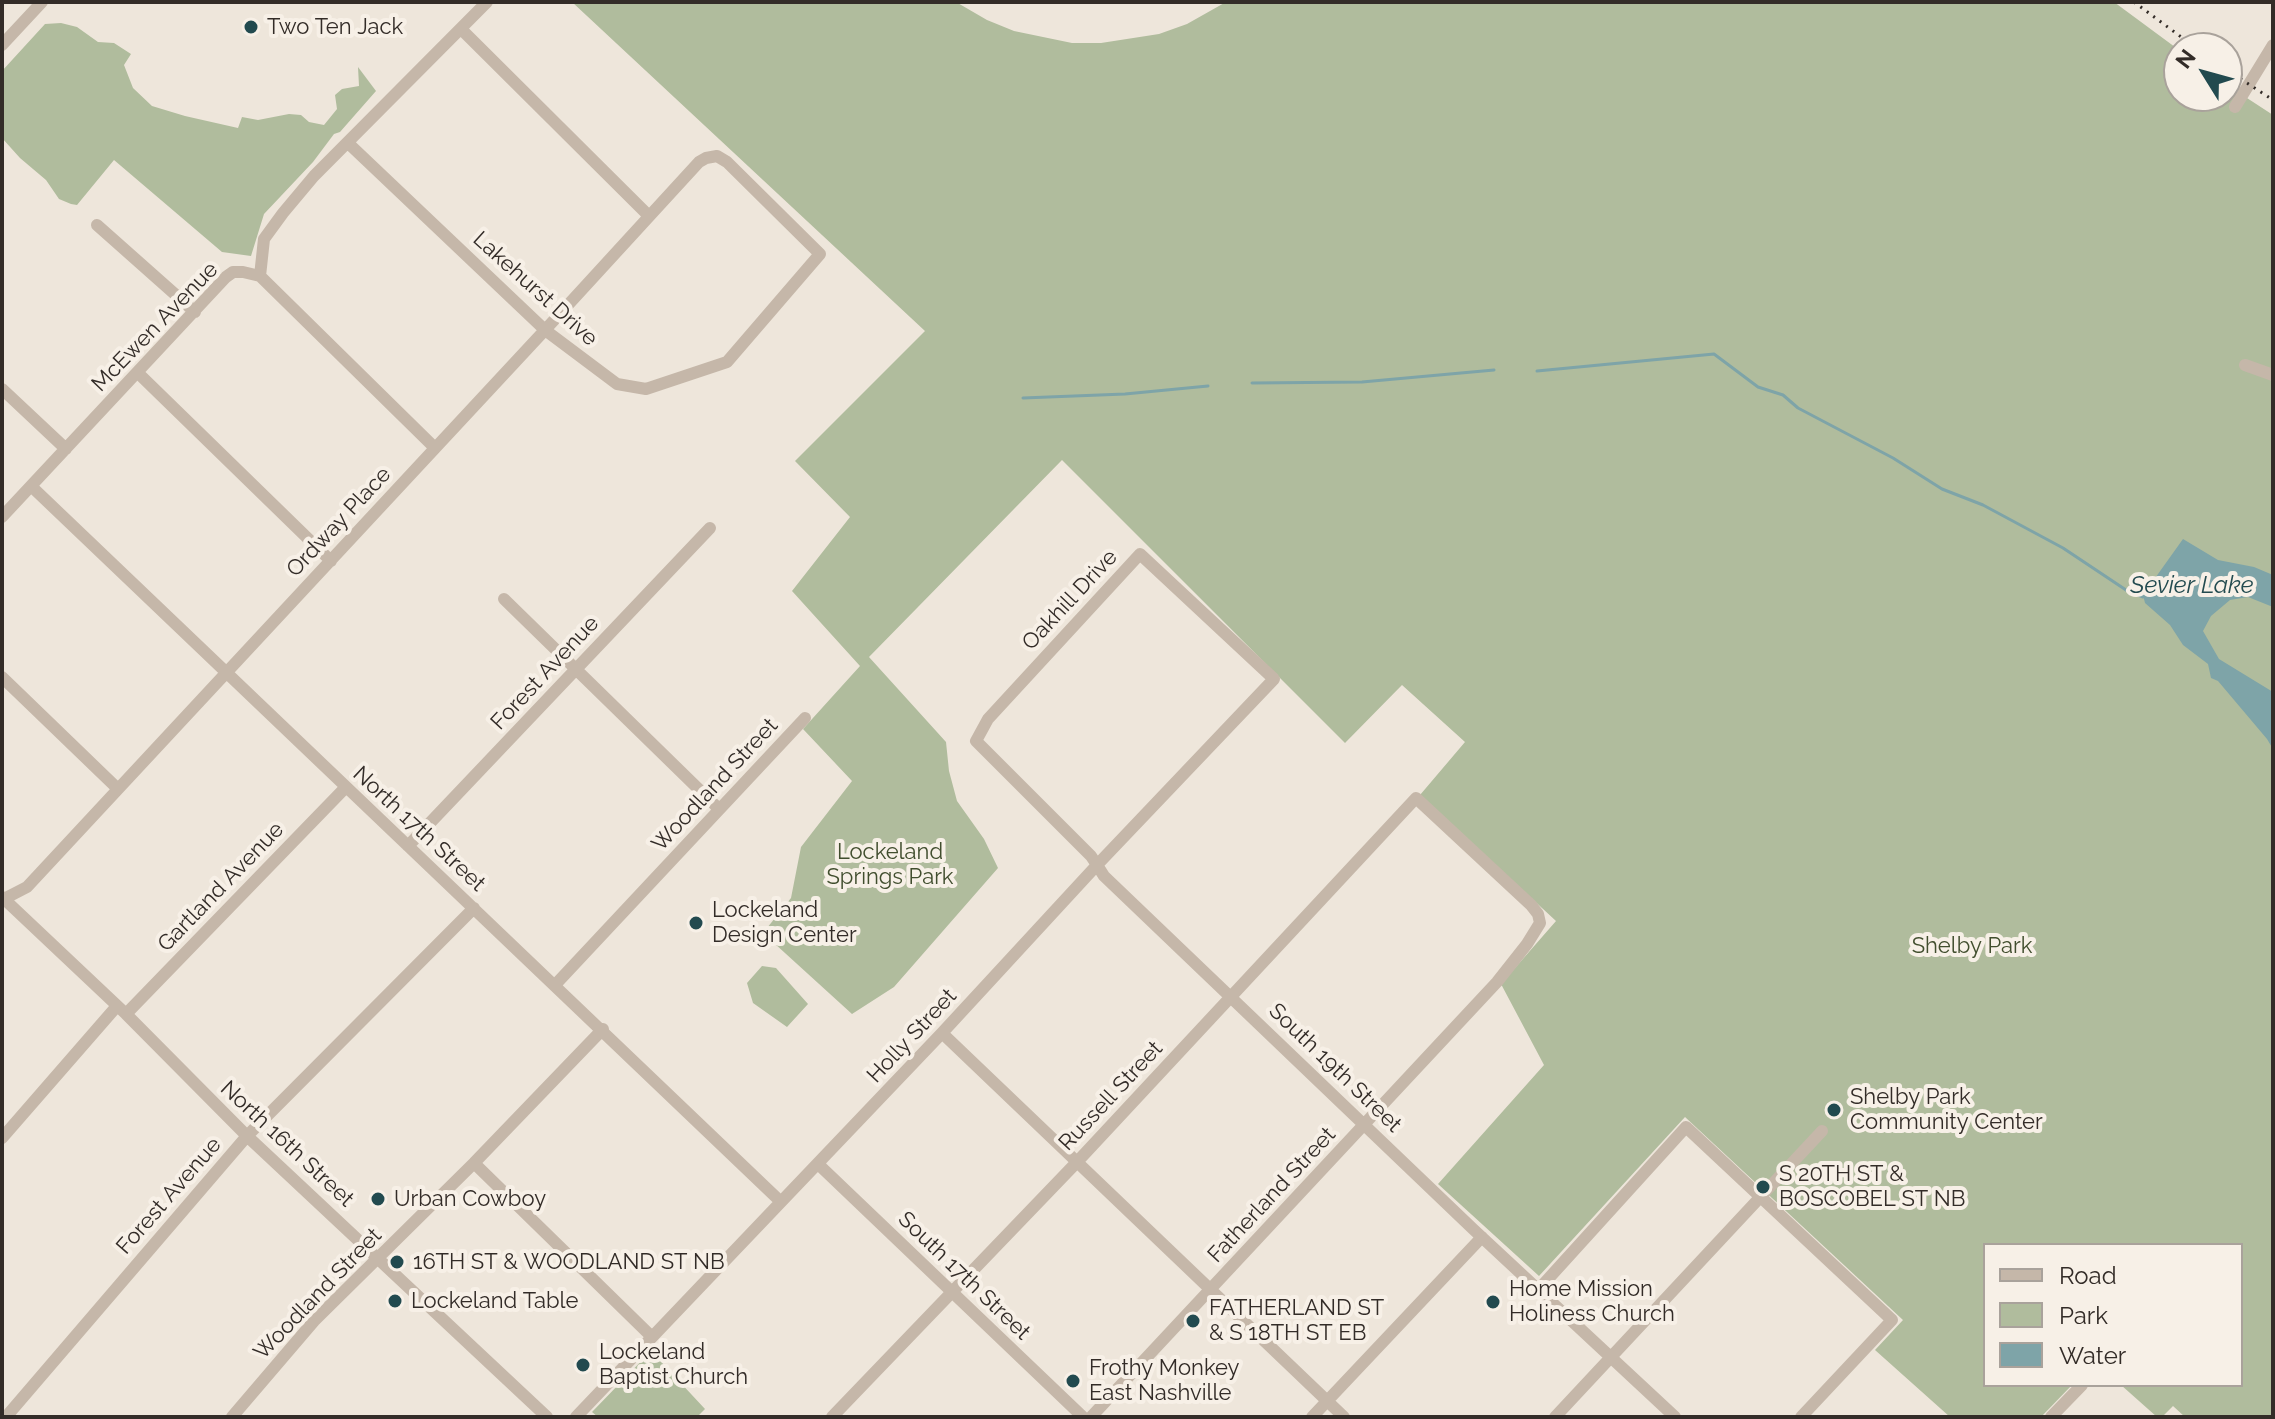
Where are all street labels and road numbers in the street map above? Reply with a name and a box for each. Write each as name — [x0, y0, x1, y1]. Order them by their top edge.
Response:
street label: Lakehurst Drive — [467, 226, 603, 352]
street label: McEwen Avenue — [86, 257, 224, 397]
street label: Ordway Place — [281, 461, 397, 583]
street label: Oakhill Drive — [1017, 544, 1123, 656]
street label: Forest Avenue — [485, 610, 605, 736]
street label: Woodland Street — [647, 713, 783, 857]
street label: North 17th Street — [347, 761, 491, 897]
street label: Gartland Avenue — [152, 817, 290, 957]
street label: Holly Street — [862, 983, 962, 1089]
street label: South 19th Street — [1263, 998, 1407, 1138]
street label: Russell Street — [1054, 1036, 1168, 1156]
street label: North 16th Street — [215, 1075, 359, 1213]
street label: Fatherland Street — [1203, 1122, 1341, 1268]
street label: Forest Avenue — [111, 1132, 227, 1260]
street label: South 17th Street — [893, 1206, 1035, 1346]
street label: Woodland Street — [249, 1223, 387, 1365]

